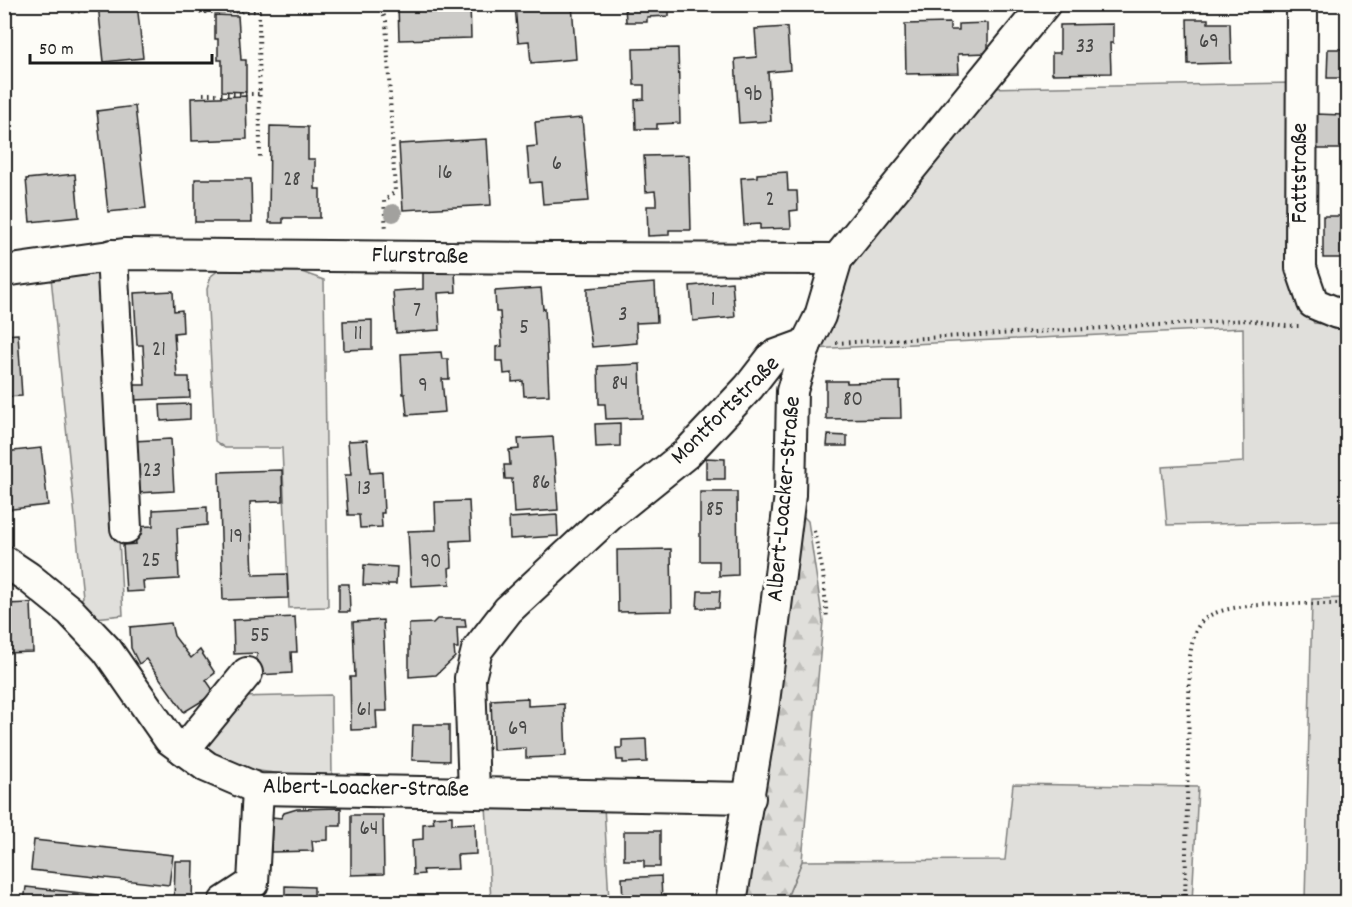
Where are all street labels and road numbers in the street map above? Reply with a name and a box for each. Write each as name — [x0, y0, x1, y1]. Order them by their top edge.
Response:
street label: Fattstraße — [1284, 123, 1318, 223]
street label: Flurstraße — [371, 239, 469, 275]
street label: Montfortstraße — [664, 349, 788, 473]
street label: Albert-Loacker-Straße — [759, 395, 811, 603]
street label: Albert-Loacker-Straße — [263, 770, 469, 808]

